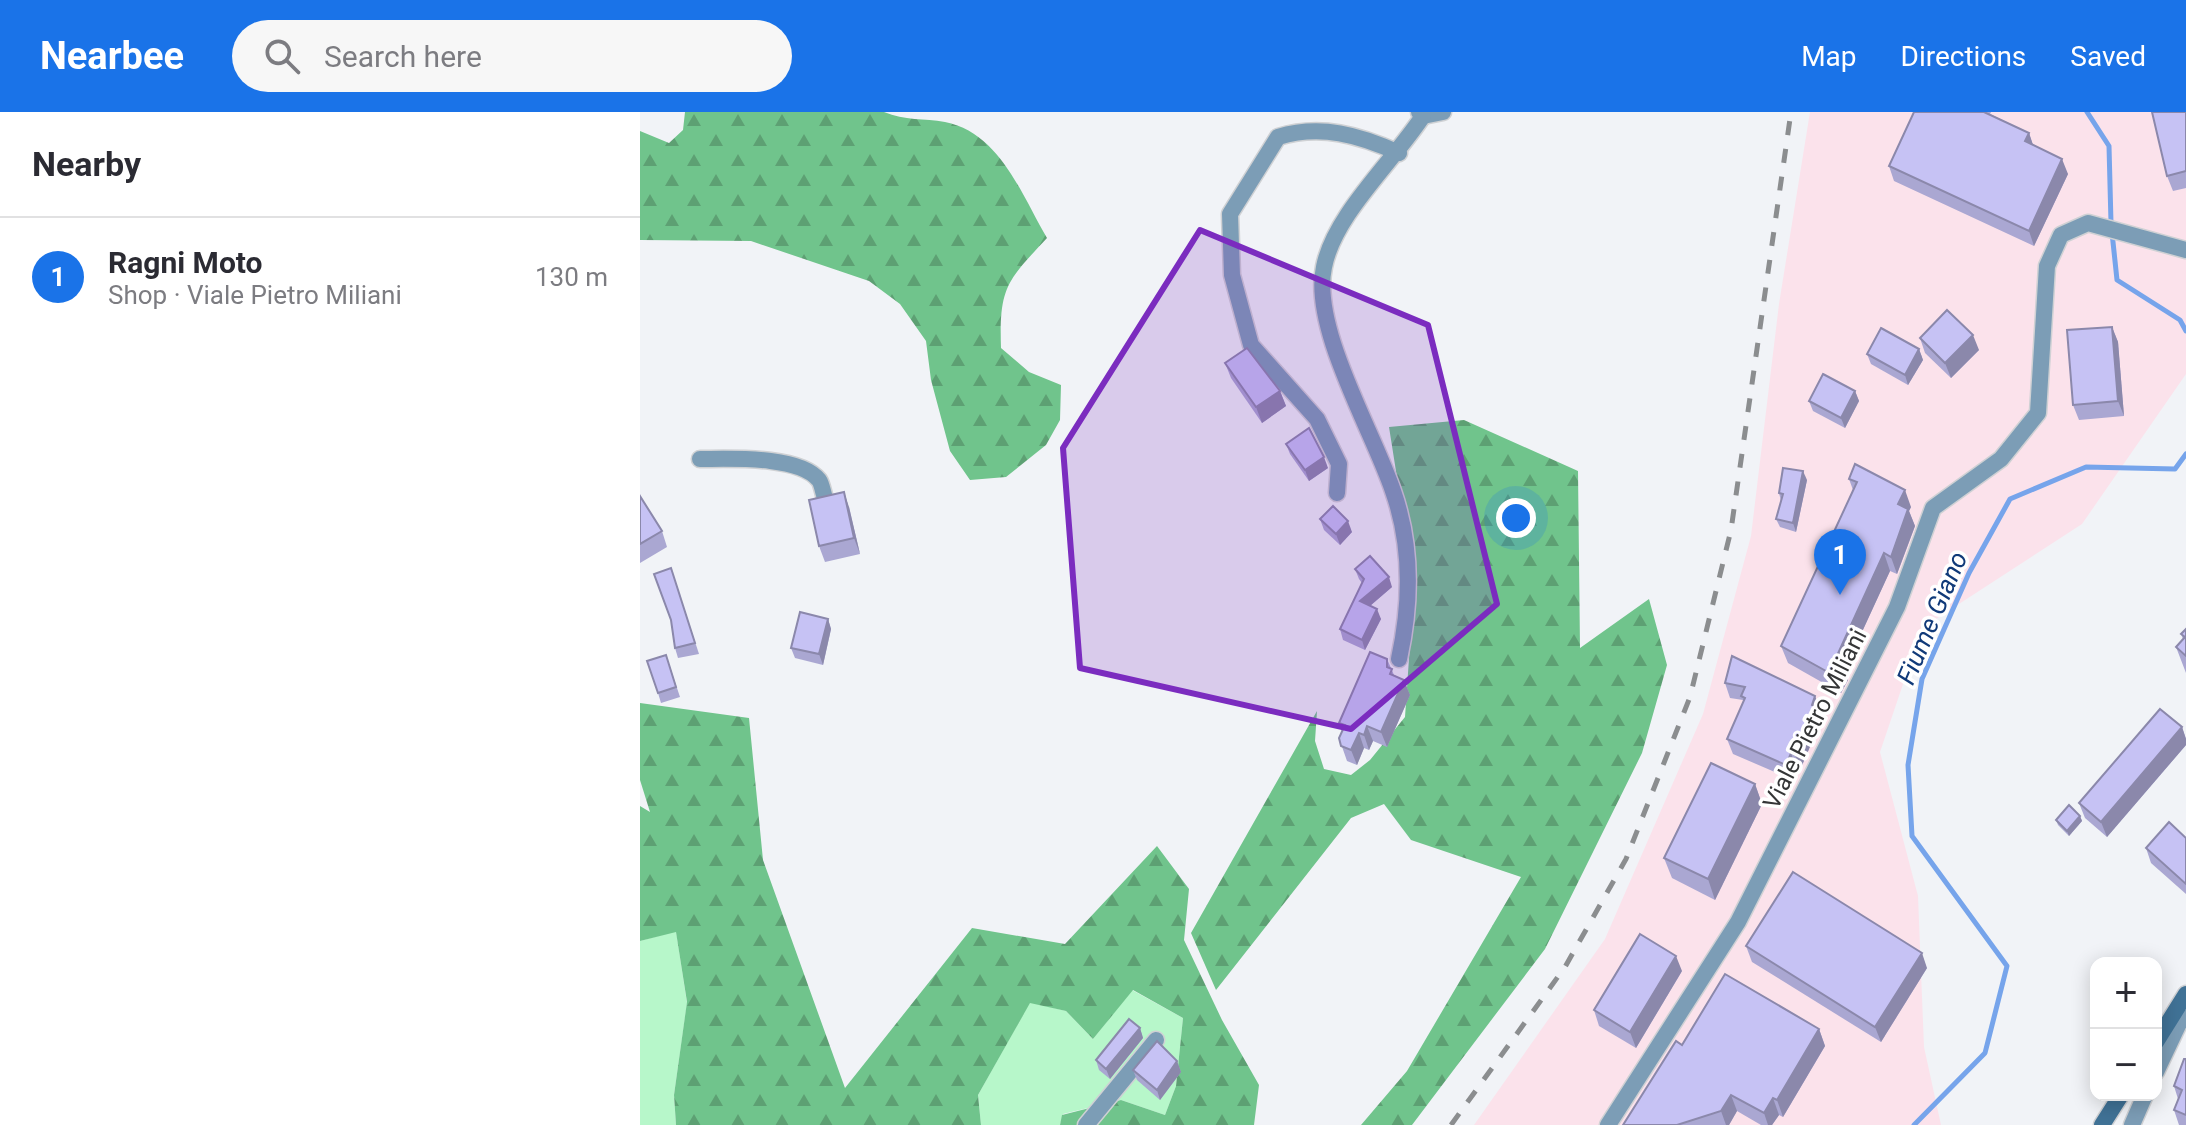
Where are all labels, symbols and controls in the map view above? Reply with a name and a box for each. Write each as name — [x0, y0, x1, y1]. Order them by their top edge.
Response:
search box — [232, 20, 792, 92]
text: Nearbee — [40, 34, 184, 78]
icon: search — [260, 34, 304, 78]
text: Search here — [324, 39, 482, 74]
text: Map — [1801, 40, 1857, 73]
text: Directions — [1901, 40, 2026, 73]
text: Saved — [2070, 40, 2146, 73]
text: Nearby — [32, 144, 141, 184]
text: Ragni Moto — [108, 245, 263, 280]
text: 1 — [51, 262, 65, 292]
text: 130 m — [535, 262, 608, 292]
text: Shop · Viale Pietro Miliani — [108, 280, 402, 310]
your location — [1496, 498, 1536, 538]
pin: 1 — [1814, 529, 1866, 595]
water label: Fiume Giano — [1891, 547, 1973, 689]
street label: Viale Pietro Miliani — [1757, 624, 1873, 814]
map controls — [2090, 957, 2162, 1101]
button: + — [2090, 957, 2162, 1029]
button: − — [2090, 1029, 2162, 1101]

